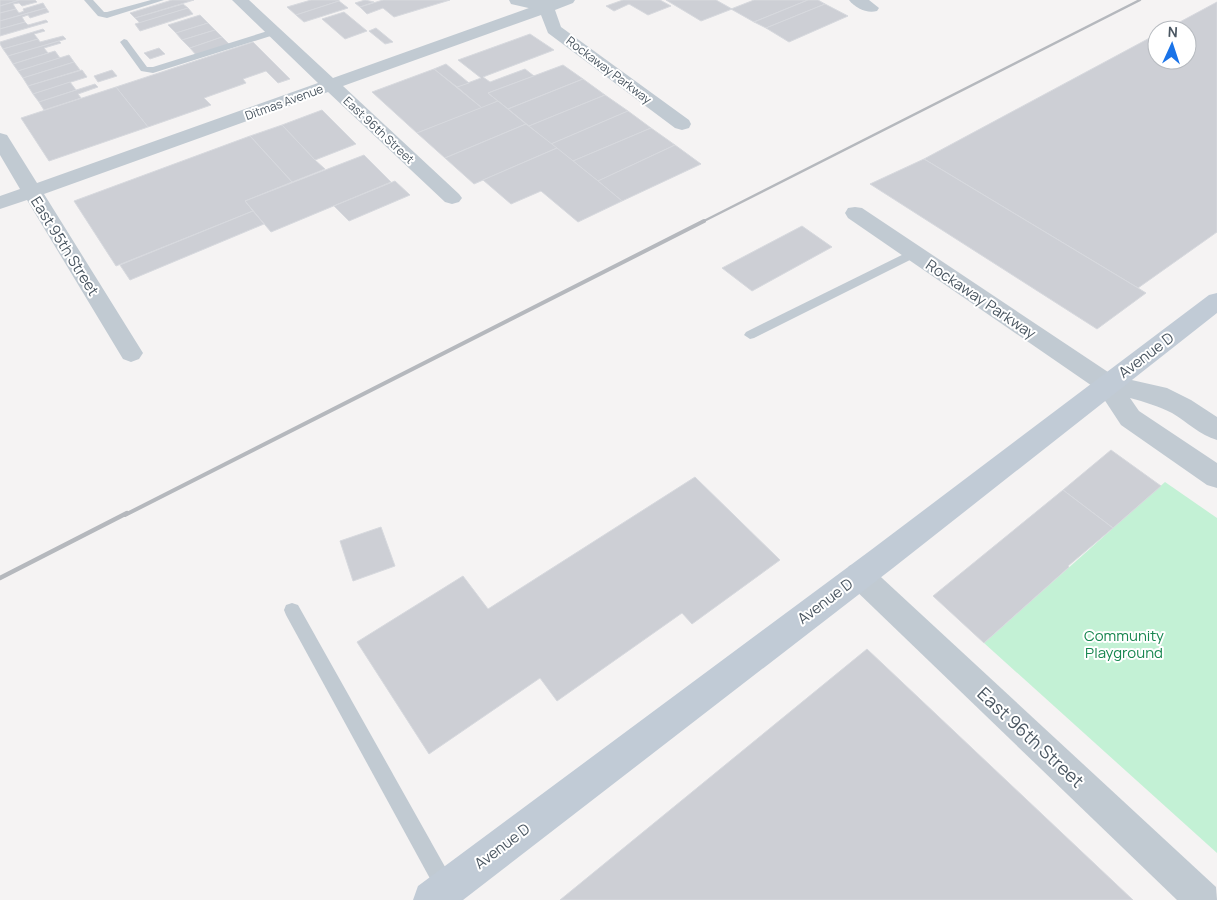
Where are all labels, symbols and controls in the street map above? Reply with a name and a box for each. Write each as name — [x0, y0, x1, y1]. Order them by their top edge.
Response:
north arrow — [1147, 20, 1197, 70]
text: N — [1167, 22, 1178, 41]
street label: Rockaway Parkway — [563, 32, 656, 108]
street label: Ditmas Avenue — [242, 80, 326, 124]
street label: East 96th Street — [340, 93, 418, 168]
street label: East 95th Street — [26, 192, 104, 300]
street label: Rockaway Parkway — [922, 254, 1040, 344]
street label: Avenue D — [1114, 327, 1178, 383]
street label: Avenue D — [793, 573, 857, 629]
park label: Community Playground — [1084, 625, 1164, 663]
street label: East 96th Street — [973, 681, 1089, 793]
street label: Avenue D — [470, 818, 534, 874]

